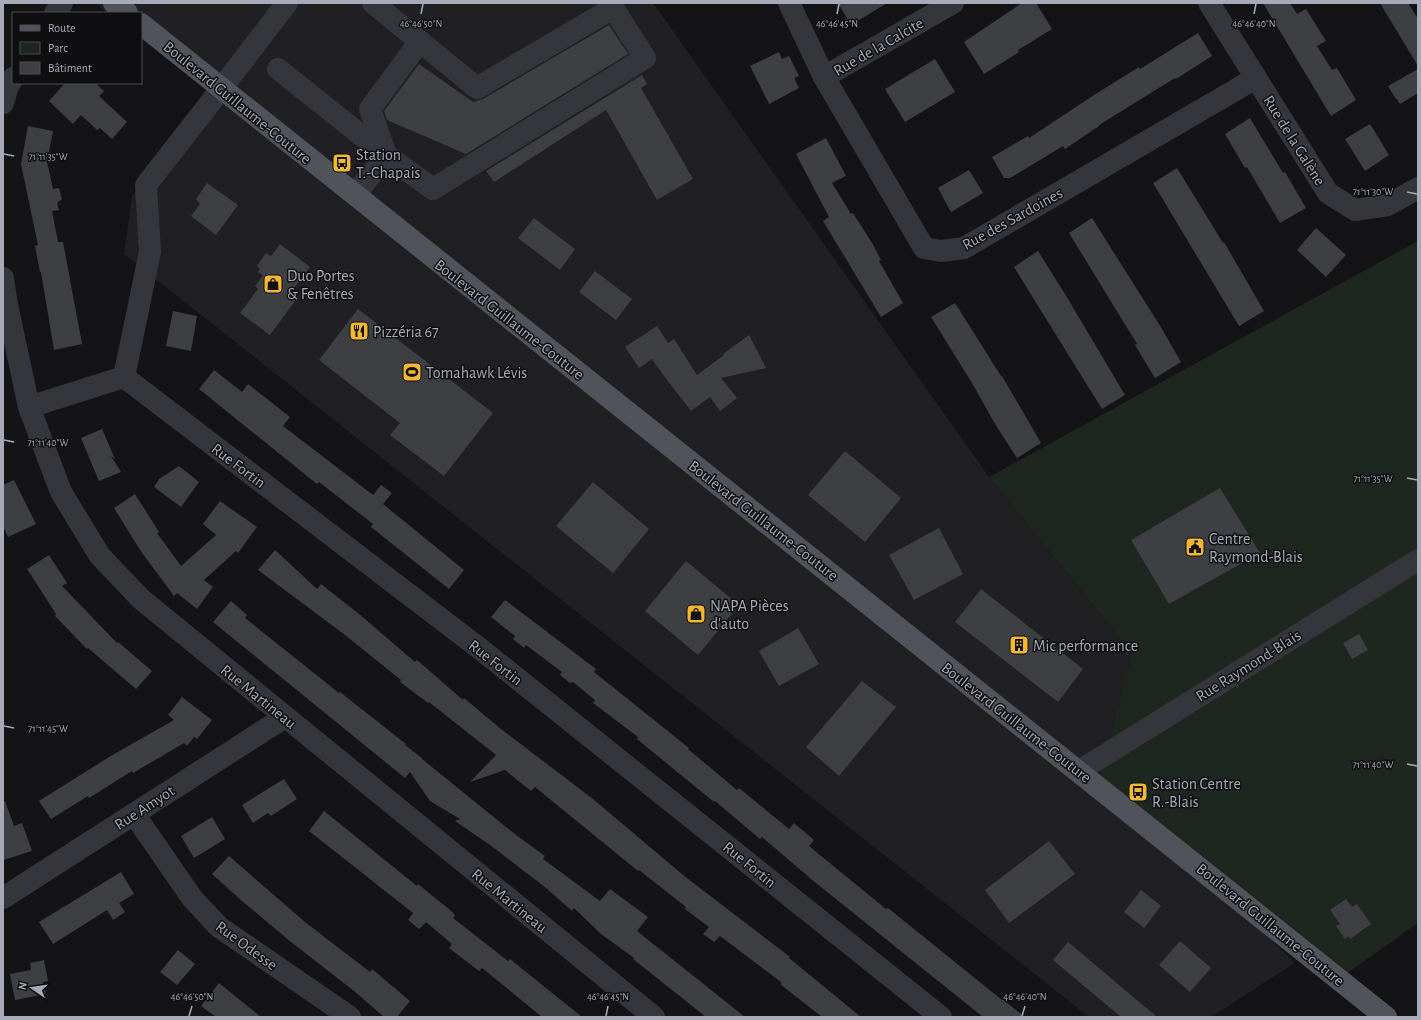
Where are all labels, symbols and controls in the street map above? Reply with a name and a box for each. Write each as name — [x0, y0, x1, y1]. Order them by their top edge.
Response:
legend — [12, 12, 142, 84]
street label: Rue de la Calcite — [831, 15, 926, 79]
text: 46°46'50"N — [400, 19, 442, 29]
text: 46°46'45"N — [816, 19, 858, 29]
text: 46°46'40"N — [1232, 19, 1276, 29]
text: Route — [48, 22, 75, 34]
street label: Boulevard Guillaume-Couture — [160, 38, 314, 167]
text: Parc — [48, 42, 68, 54]
text: Bâtiment — [48, 62, 92, 74]
street label: Rue de la Galène — [1260, 93, 1328, 188]
place label: Station T.-Chapais — [356, 147, 421, 181]
text: 71°11'35"W — [28, 152, 68, 162]
bus stop icon: Station T.-Chapais — [331, 152, 353, 174]
street label: Rue des Sardoines — [960, 185, 1065, 253]
text: 71°11'30"W — [1353, 187, 1393, 197]
street label: Boulevard Guillaume-Couture — [432, 257, 587, 383]
place label: Duo Portes & Fenêtres — [287, 268, 355, 302]
shop icon: Duo Portes & Fenêtres — [262, 273, 284, 295]
restaurant icon: Pizzéria 67 — [348, 320, 370, 342]
place label: Pizzéria 67 — [373, 324, 439, 340]
sports icon: Tomahawk Lévis — [401, 361, 423, 383]
place label: Tomahawk Lévis — [426, 365, 527, 381]
text: 71°11'40"W — [27, 438, 69, 448]
street label: Rue Fortin — [208, 440, 268, 491]
street label: Boulevard Guillaume-Couture — [686, 458, 841, 584]
text: 71°11'35"W — [1353, 474, 1393, 484]
place label: Centre Raymond-Blais — [1209, 531, 1303, 566]
public building icon: Centre Raymond-Blais — [1184, 536, 1206, 558]
place label: NAPA Pièces d'auto — [710, 598, 789, 632]
shop icon: NAPA Pièces d'auto — [685, 603, 707, 625]
street label: Rue Raymond-Blais — [1193, 627, 1304, 705]
building icon: Mic performance — [1008, 634, 1030, 656]
street label: Rue Fortin — [466, 637, 525, 689]
place label: Mic performance — [1033, 638, 1138, 654]
street label: Boulevard Guillaume-Couture — [939, 660, 1094, 786]
street label: Rue Martineau — [218, 662, 299, 732]
text: 71°11'45"W — [28, 724, 68, 734]
text: 71°11'40"W — [1352, 760, 1394, 770]
place label: Station Centre R.-Blais — [1152, 776, 1241, 810]
bus stop icon: Station Centre R.-Blais — [1127, 781, 1149, 803]
street label: Rue Amyot — [112, 783, 178, 834]
street label: Rue Fortin — [720, 839, 779, 891]
street label: Boulevard Guillaume-Couture — [1193, 860, 1347, 989]
street label: Rue Martineau — [469, 866, 550, 936]
street label: Rue Odesse — [213, 918, 280, 973]
north arrow — [12, 968, 52, 1008]
text: N — [17, 981, 29, 991]
text: 46°46'50"N — [171, 992, 213, 1002]
text: 46°46'45"N — [587, 992, 629, 1002]
text: 46°46'40"N — [1003, 992, 1047, 1002]

